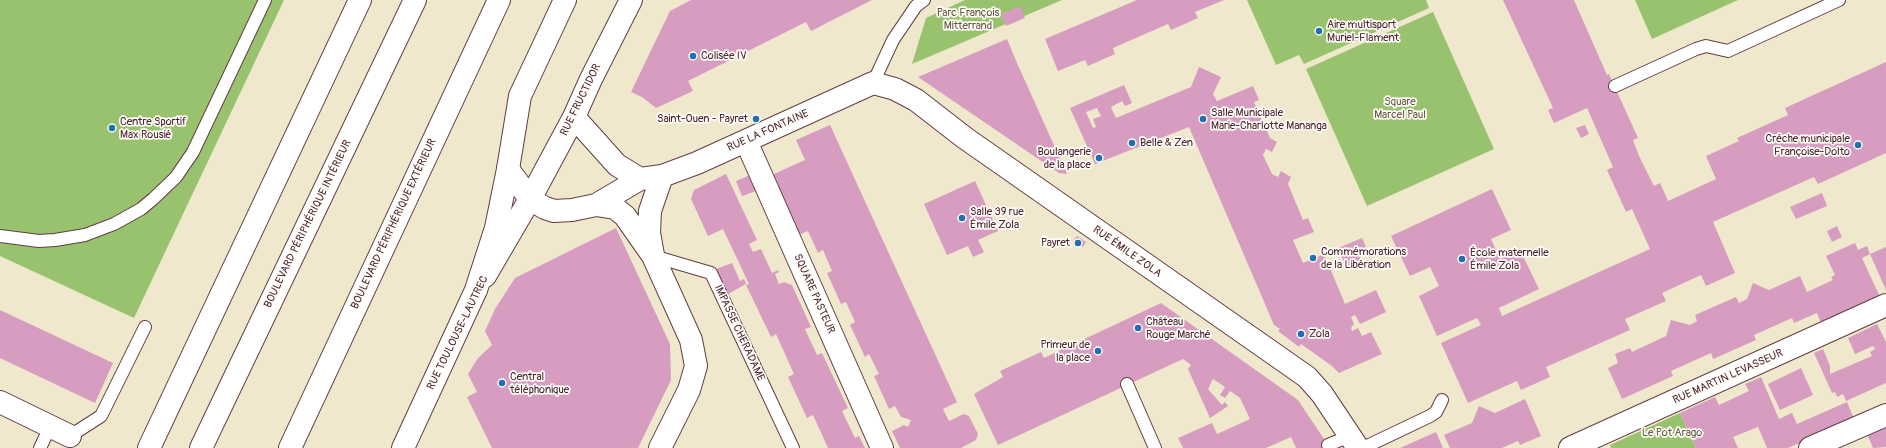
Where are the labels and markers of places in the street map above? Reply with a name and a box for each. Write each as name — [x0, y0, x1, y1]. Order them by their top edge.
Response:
place label: Aire multisport Muriel-Flament — [1327, 18, 1399, 44]
marker: Aire multisport Muriel-Flament — [1314, 26, 1324, 36]
place label: Colisée IV — [701, 49, 747, 63]
marker: Colisée IV — [688, 51, 698, 61]
place label: Salle Municipale Marie-Charlotte Mananga — [1211, 106, 1327, 132]
place label: Saint-Ouen - Payret — [657, 112, 748, 126]
marker: Saint-Ouen - Payret — [751, 114, 761, 124]
marker: Salle Municipale Marie-Charlotte Mananga — [1198, 114, 1208, 124]
place label: Centre Sportif Max Rousié — [120, 115, 186, 141]
marker: Centre Sportif Max Rousié — [107, 123, 117, 133]
place label: Crêche municipale Françoise-Dolto — [1765, 132, 1850, 158]
place label: Belle & Zen — [1140, 136, 1193, 150]
marker: Belle & Zen — [1127, 138, 1137, 148]
marker: Crêche municipale Françoise-Dolto — [1853, 140, 1863, 150]
place label: Boulangerie de la place — [1037, 145, 1091, 171]
marker: Boulangerie de la place — [1094, 153, 1104, 163]
place label: Salle 39 rue Émile Zola — [970, 205, 1024, 231]
marker: Salle 39 rue Émile Zola — [957, 213, 967, 223]
place label: Payret — [1041, 236, 1070, 250]
marker: Payret — [1073, 238, 1083, 248]
place label: Commémorations de la Libération — [1321, 245, 1406, 271]
place label: École maternelle Émile Zola — [1470, 246, 1549, 272]
marker: Commémorations de la Libération — [1308, 253, 1318, 263]
marker: École maternelle Émile Zola — [1457, 254, 1467, 264]
place label: Château Rouge Marché — [1146, 315, 1211, 341]
marker: Château Rouge Marché — [1133, 323, 1143, 333]
place label: Zola — [1309, 327, 1330, 341]
marker: Zola — [1296, 329, 1306, 339]
place label: Primeur de la place — [1041, 338, 1090, 364]
marker: Primeur de la place — [1093, 346, 1103, 356]
place label: Central téléphonique — [510, 370, 569, 396]
marker: Central téléphonique — [497, 378, 507, 388]

